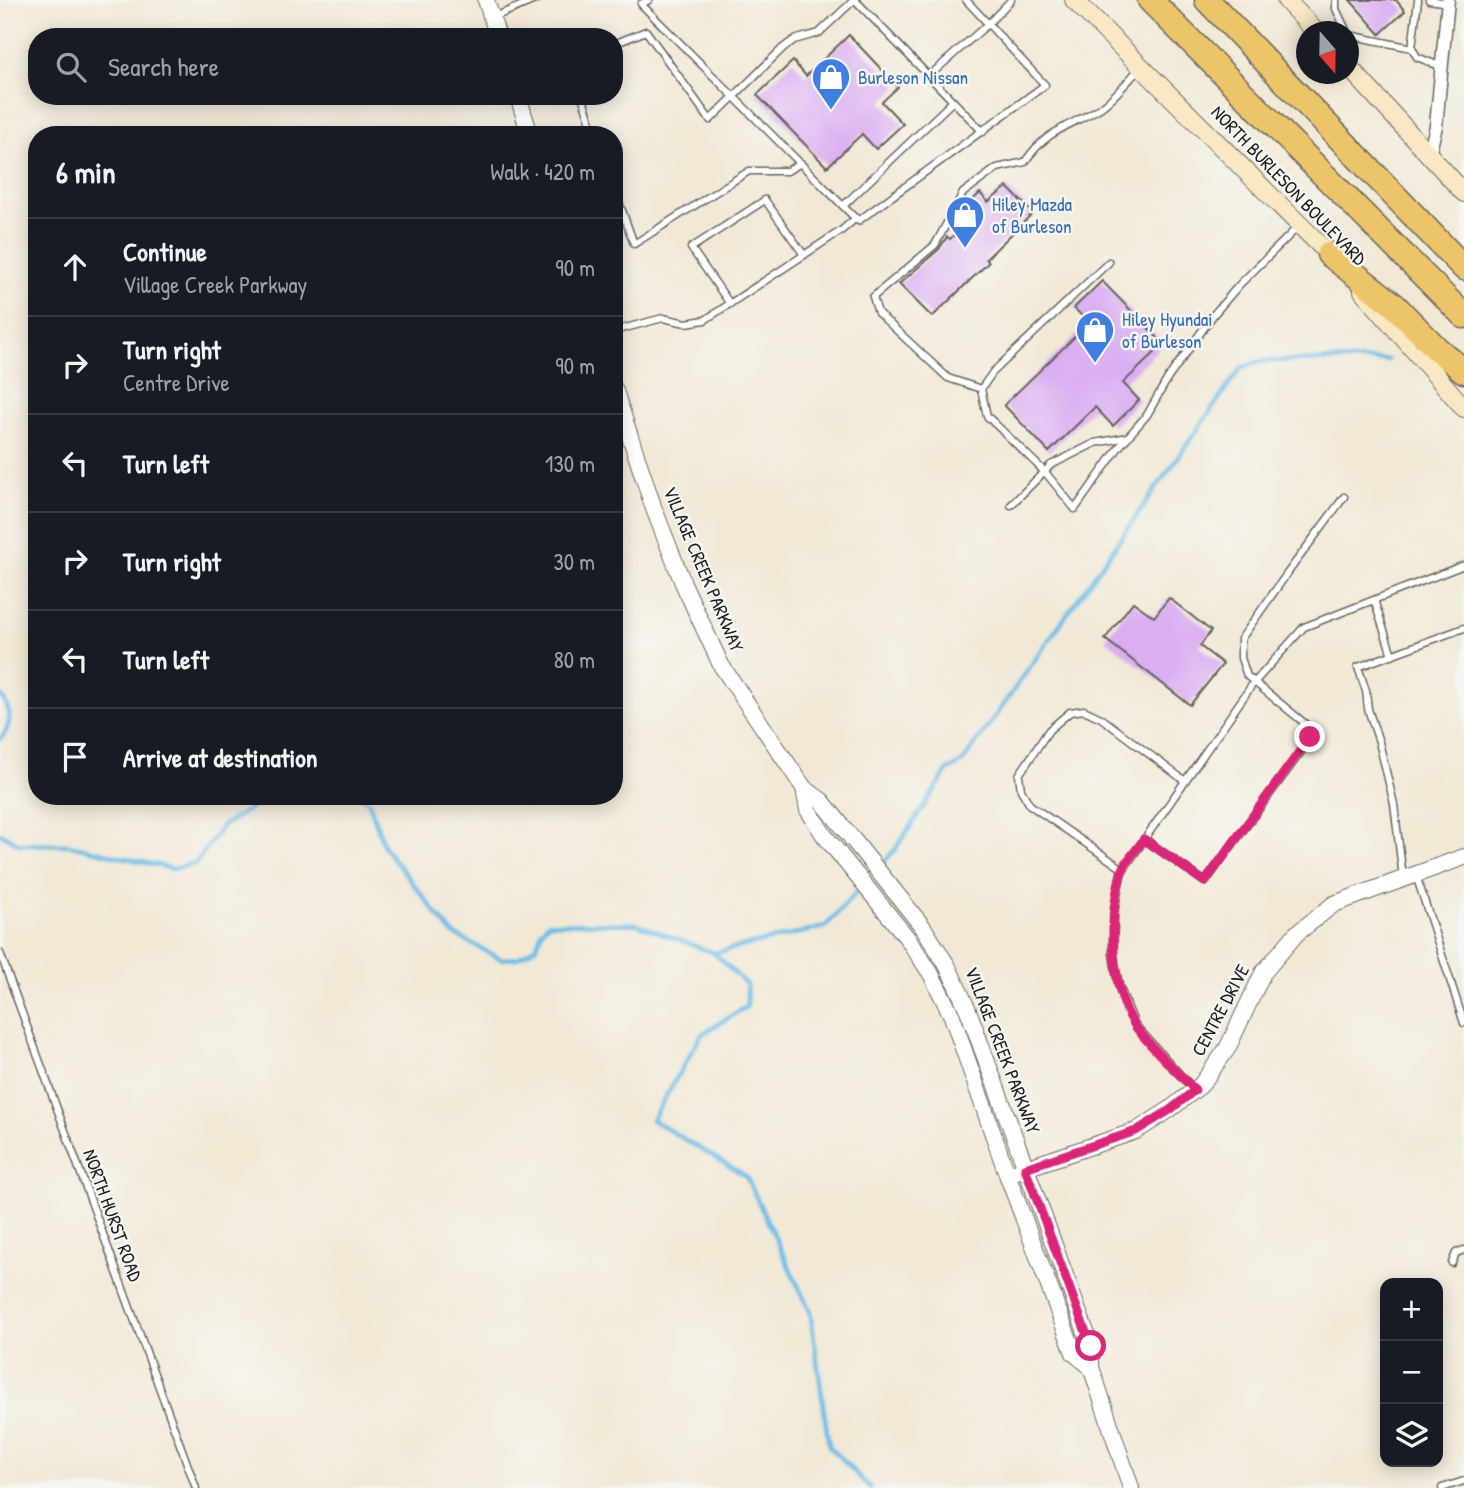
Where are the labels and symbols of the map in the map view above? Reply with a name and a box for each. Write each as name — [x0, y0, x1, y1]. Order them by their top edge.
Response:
north arrow — [1296, 21, 1359, 84]
shop icon: Burleson Nissan — [810, 56, 852, 111]
place label: Burleson Nissan — [858, 64, 968, 90]
street label: NORTH BURLESON BOULEVARD — [1206, 99, 1372, 271]
place label: Hiley Mazda of Burleson — [992, 191, 1072, 239]
shop icon: Hiley Mazda of Burleson — [944, 194, 986, 249]
place label: Hiley Hyundai of Burleson — [1122, 306, 1212, 354]
shop icon: Hiley Hyundai of Burleson — [1074, 309, 1116, 364]
street label: VILLAGE CREEK PARKWAY — [657, 482, 751, 656]
route end — [1294, 721, 1325, 752]
street label: CENTRE DRIVE — [1185, 959, 1255, 1060]
street label: VILLAGE CREEK PARKWAY — [959, 963, 1047, 1138]
street label: NORTH HURST ROAD — [77, 1145, 149, 1285]
route start — [1075, 1330, 1106, 1361]

